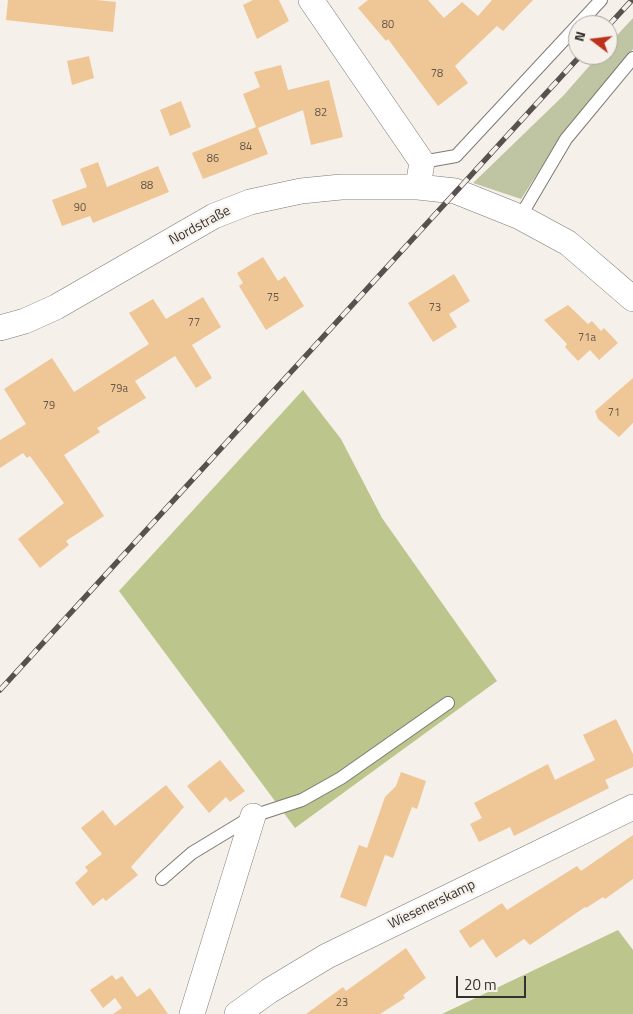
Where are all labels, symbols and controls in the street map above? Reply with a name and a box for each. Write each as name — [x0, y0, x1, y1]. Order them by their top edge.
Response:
north arrow — [568, 15, 618, 65]
house number: 80 — [382, 18, 394, 32]
text: N — [568, 29, 590, 44]
house number: 78 — [431, 67, 443, 81]
house number: 82 — [315, 106, 327, 120]
house number: 84 — [240, 140, 252, 154]
house number: 86 — [207, 152, 219, 166]
house number: 88 — [141, 179, 153, 193]
house number: 90 — [74, 201, 86, 215]
street label: Nordstraße — [166, 203, 234, 249]
house number: 75 — [267, 291, 279, 305]
house number: 73 — [429, 301, 441, 315]
house number: 77 — [188, 316, 200, 330]
house number: 71a — [578, 331, 596, 345]
house number: 79a — [110, 382, 128, 396]
house number: 79 — [43, 399, 55, 413]
house number: 71 — [608, 406, 620, 420]
street label: Wiesenerskamp — [386, 877, 478, 933]
scale bar — [458, 966, 528, 998]
text: 20 m — [464, 973, 497, 996]
house number: 23 — [336, 996, 348, 1010]

